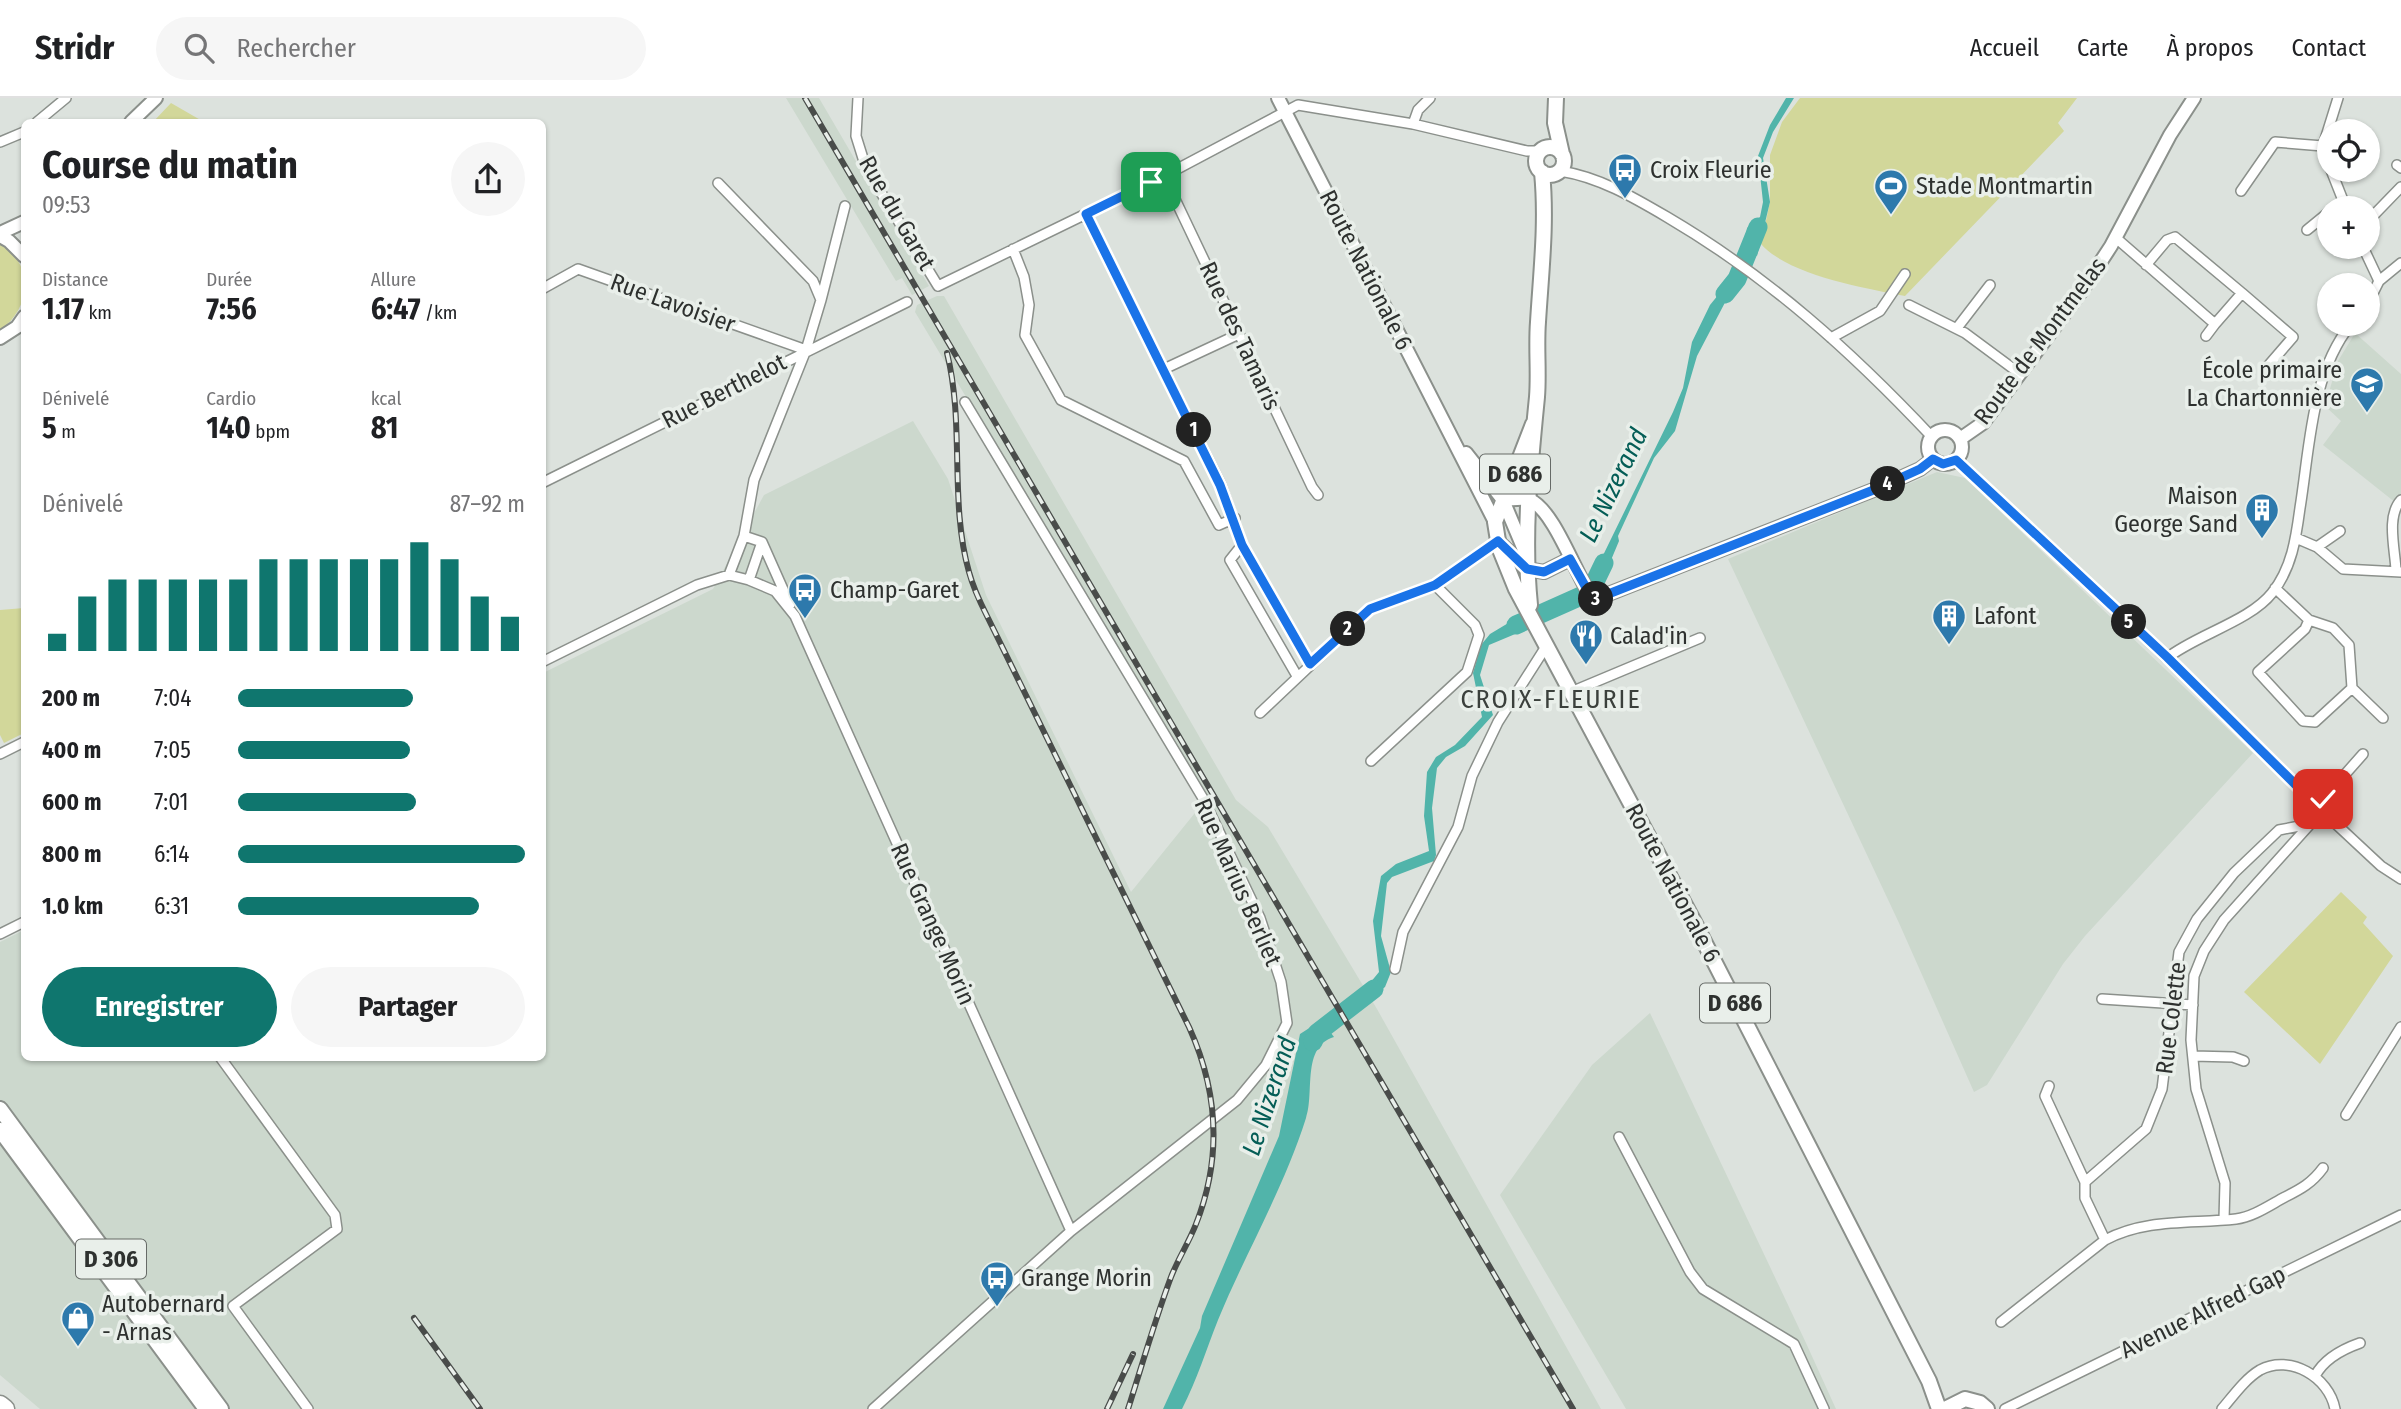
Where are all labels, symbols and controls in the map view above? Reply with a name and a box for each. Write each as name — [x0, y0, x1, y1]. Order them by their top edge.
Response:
search box — [156, 17, 646, 80]
text: Stridr — [35, 28, 114, 68]
icon: search — [180, 29, 218, 67]
text: Rechercher — [236, 33, 356, 64]
text: Accueil — [1970, 34, 2039, 62]
text: Carte — [2077, 34, 2128, 62]
text: À propos — [2166, 34, 2253, 62]
text: Contact — [2291, 34, 2366, 62]
map controls — [2317, 119, 2380, 336]
button: locate — [2317, 119, 2380, 182]
text: Course du matin — [42, 142, 298, 188]
button: share — [451, 142, 525, 216]
street label: Rue du Garet — [853, 151, 941, 275]
bus stop icon: Croix Fleurie — [1606, 151, 1644, 200]
pin — [1121, 152, 1181, 212]
place label: Croix Fleurie — [1650, 156, 1772, 184]
icon: arrive — [1132, 163, 1170, 201]
sports icon: Stade Montmartin — [1872, 167, 1910, 216]
place label: Stade Montmartin — [1916, 172, 2093, 200]
street label: Route Nationale 6 — [1314, 185, 1418, 355]
text: 09:53 — [42, 191, 91, 219]
button: + — [2317, 196, 2380, 259]
street label: Route de Montmelas — [1968, 252, 2112, 430]
street label: Rue des Tamaris — [1193, 257, 1287, 415]
street label: Rue Lavoisier — [607, 267, 740, 339]
text: Distance — [42, 268, 109, 291]
text: Durée — [206, 268, 252, 291]
text: Allure — [371, 268, 416, 291]
button: − — [2317, 273, 2380, 336]
text: 1.17 — [42, 291, 84, 327]
text: 7:56 — [206, 291, 257, 327]
text: 6:47 — [371, 291, 421, 327]
text: km — [84, 301, 112, 324]
text: /km — [421, 301, 457, 324]
street label: Rue Berthelot — [657, 348, 791, 434]
place label: École primaire La Chartonnière — [2187, 355, 2342, 412]
school or university icon: École primaire La Chartonnière — [2348, 365, 2386, 414]
text: Dénivelé — [42, 387, 109, 410]
text: Cardio — [206, 387, 256, 410]
text: kcal — [371, 387, 401, 410]
text: 5 — [42, 410, 57, 446]
text: 140 — [206, 410, 251, 446]
text: 81 — [371, 410, 399, 446]
pin: 1 — [1176, 412, 1212, 448]
text: 1 — [1189, 418, 1198, 441]
text: m — [57, 420, 76, 443]
text: bpm — [251, 420, 290, 443]
water label: Le Nizerand — [1573, 423, 1654, 547]
road number: D 686 — [1480, 454, 1550, 494]
pin: 4 — [1870, 466, 1906, 502]
text: 4 — [1883, 472, 1892, 495]
place label: Maison George Sand — [2114, 482, 2238, 538]
text: Dénivelé — [42, 490, 123, 518]
text: 87–92 m — [450, 490, 525, 518]
building icon: Maison George Sand — [2243, 491, 2281, 540]
bus stop icon: Champ-Garet — [786, 571, 824, 620]
place label: Champ-Garet — [830, 576, 960, 604]
pin: 3 — [1578, 582, 1614, 616]
text: 3 — [1591, 587, 1600, 610]
building icon: Lafont — [1930, 597, 1968, 646]
place label: Lafont — [1974, 602, 2037, 630]
pin: 5 — [2112, 604, 2146, 640]
text: 5 — [2124, 610, 2133, 633]
pin: 2 — [1330, 612, 1366, 646]
text: 2 — [1343, 617, 1352, 640]
restaurant icon: Calad'in — [1567, 617, 1605, 666]
place label: Calad'in — [1610, 622, 1688, 650]
text: 200 m — [42, 684, 100, 712]
text: 7:04 — [154, 684, 191, 712]
district label: CROIX-FLEURIE — [1460, 684, 1642, 715]
text: 400 m — [42, 736, 101, 764]
text: 7:05 — [154, 736, 191, 764]
pin — [2293, 769, 2353, 829]
icon: check — [2304, 780, 2342, 818]
text: 600 m — [42, 788, 101, 816]
text: 7:01 — [154, 788, 189, 816]
street label: Rue Marius Berliet — [1189, 794, 1288, 970]
street label: Route Nationale 6 — [1619, 799, 1727, 967]
street label: Rue Grange Morin — [885, 839, 981, 1009]
text: 800 m — [42, 840, 102, 868]
text: 6:14 — [154, 840, 189, 868]
text: 1.0 km — [42, 892, 103, 920]
text: 6:31 — [154, 892, 189, 920]
street label: Rue Colette — [2150, 960, 2192, 1076]
button: Enregistrer — [42, 967, 277, 1047]
button: Partager — [291, 967, 525, 1047]
road number: D 686 — [1700, 983, 1770, 1022]
water label: Le Nizerand — [1236, 1033, 1303, 1159]
road number: D 306 — [76, 1240, 146, 1278]
bus stop icon: Grange Morin — [978, 1259, 1016, 1308]
street label: Avenue Alfred Gap — [2116, 1260, 2290, 1364]
place label: Grange Morin — [1021, 1264, 1152, 1292]
place label: Autobernard - Arnas — [102, 1290, 225, 1346]
shop icon: Autobernard - Arnas — [59, 1299, 97, 1348]

